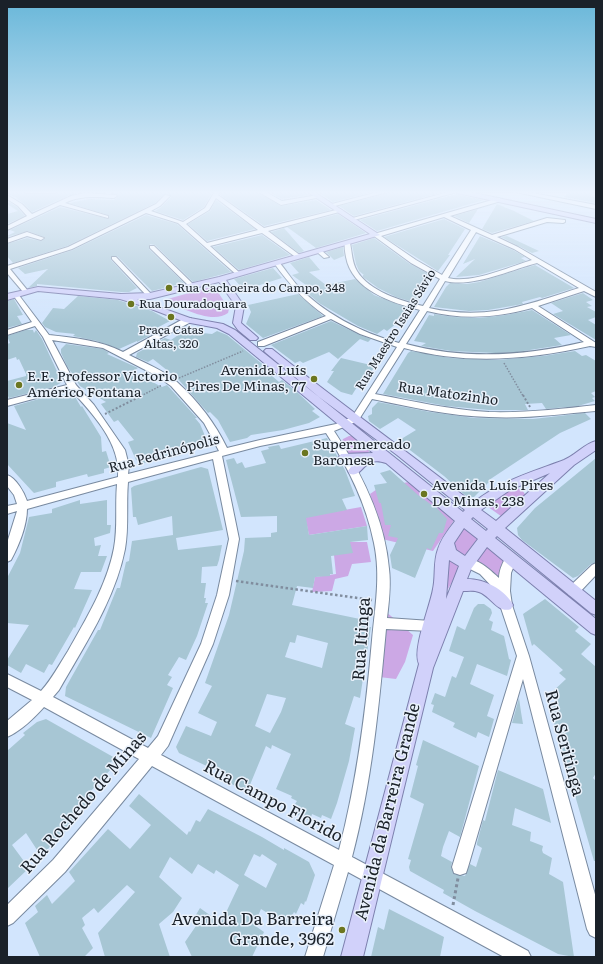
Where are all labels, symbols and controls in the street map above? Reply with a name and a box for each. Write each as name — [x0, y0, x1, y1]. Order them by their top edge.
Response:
street label: Rua Maestro Isaias Sávio — [353, 267, 439, 393]
place label: Rua Cachoeira do Campo, 348 — [177, 281, 345, 295]
marker: Rua Cachoeira do Campo, 348 — [164, 283, 174, 293]
place label: Rua Douradoquara — [139, 297, 247, 311]
marker: Rua Douradoquara — [126, 299, 136, 309]
marker: Praça Catas Altas, 320 — [166, 312, 176, 322]
place label: Praça Catas Altas, 320 — [138, 323, 204, 351]
place label: Avenida Luís Pires De Minas, 77 — [186, 363, 306, 396]
place label: E.E. Professor Victorio Américo Fontana — [27, 369, 177, 402]
marker: Avenida Luís Pires De Minas, 77 — [309, 374, 319, 384]
street label: Rua Matozinho — [397, 379, 499, 409]
marker: E.E. Professor Victorio Américo Fontana — [14, 380, 24, 390]
street label: Rua Pedrinópolis — [107, 431, 221, 477]
place label: Supermercado Baronesa — [313, 437, 411, 470]
marker: Supermercado Baronesa — [300, 448, 310, 458]
place label: Avenida Luís Pires De Minas, 238 — [432, 478, 553, 510]
marker: Avenida Luís Pires De Minas, 238 — [419, 489, 429, 499]
street label: Rua Itinga — [349, 597, 375, 681]
street label: Rua Seritinga — [540, 688, 588, 798]
street label: Avenida da Barreira Grande — [351, 701, 425, 923]
street label: Rua Rochedo de Minas — [17, 728, 151, 878]
street label: Rua Campo Florido — [200, 757, 346, 847]
place label: Avenida Da Barreira Grande, 3962 — [171, 910, 334, 950]
marker: Avenida Da Barreira Grande, 3962 — [337, 925, 347, 935]

